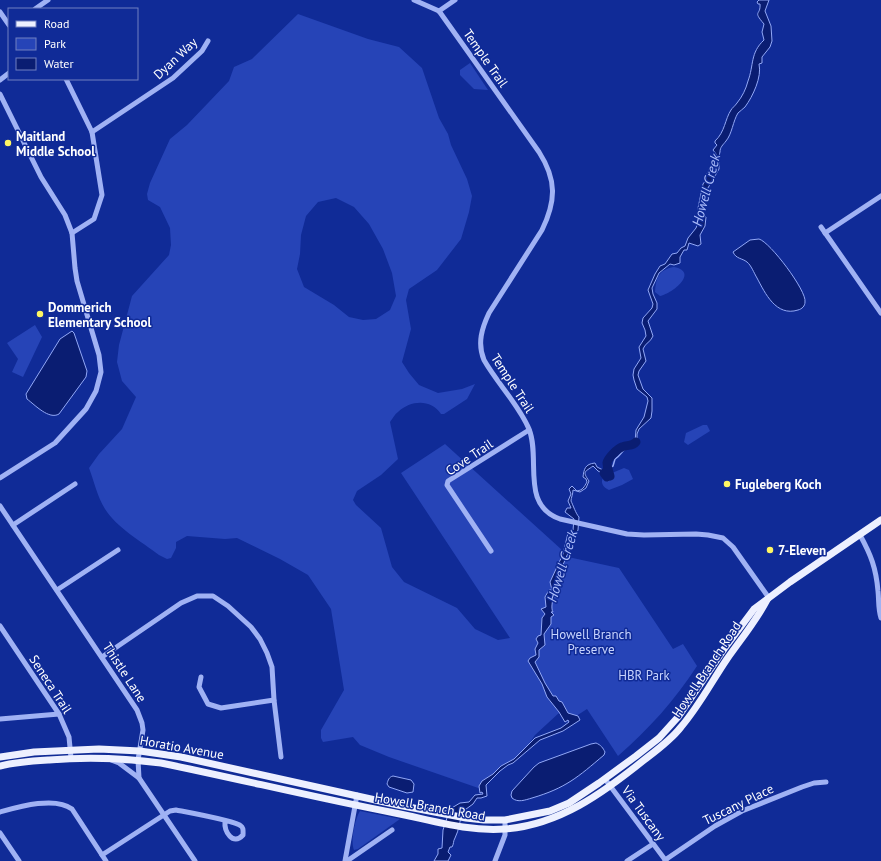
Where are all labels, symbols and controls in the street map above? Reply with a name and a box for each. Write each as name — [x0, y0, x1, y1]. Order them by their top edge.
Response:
legend — [8, 8, 138, 80]
text: Road — [44, 16, 69, 31]
street label: Temple Trail — [459, 26, 512, 91]
street label: Dyan Way — [150, 34, 201, 83]
text: Park — [44, 36, 66, 51]
text: Water — [44, 56, 74, 71]
place label: Maitland Middle School — [16, 128, 95, 160]
marker: Maitland Middle School — [3, 138, 13, 148]
water label: Howell Creek — [688, 151, 724, 228]
place label: Dommerich Elementary School — [48, 299, 152, 331]
marker: Dommerich Elementary School — [35, 309, 45, 319]
street label: Temple Trail — [487, 350, 538, 416]
street label: Cove Trail — [442, 435, 496, 479]
place label: Fugleberg Koch — [735, 476, 822, 493]
marker: Fugleberg Koch — [722, 479, 732, 489]
water label: Howell Creek — [543, 527, 582, 604]
place label: 7-Eleven — [778, 542, 826, 559]
marker: 7-Eleven — [765, 545, 775, 555]
street label: Howell Branch Road — [668, 618, 745, 721]
park label: Howell Branch Preserve — [550, 626, 632, 658]
street label: Thistle Lane — [99, 639, 150, 705]
street label: Seneca Trail — [25, 652, 76, 717]
park label: HBR Park — [618, 667, 670, 684]
street label: Horatio Avenue — [139, 732, 225, 763]
street label: Tuscany Place — [700, 780, 776, 829]
street label: Via Tuscany — [617, 782, 669, 844]
street label: Howell Branch Road — [373, 788, 487, 825]

